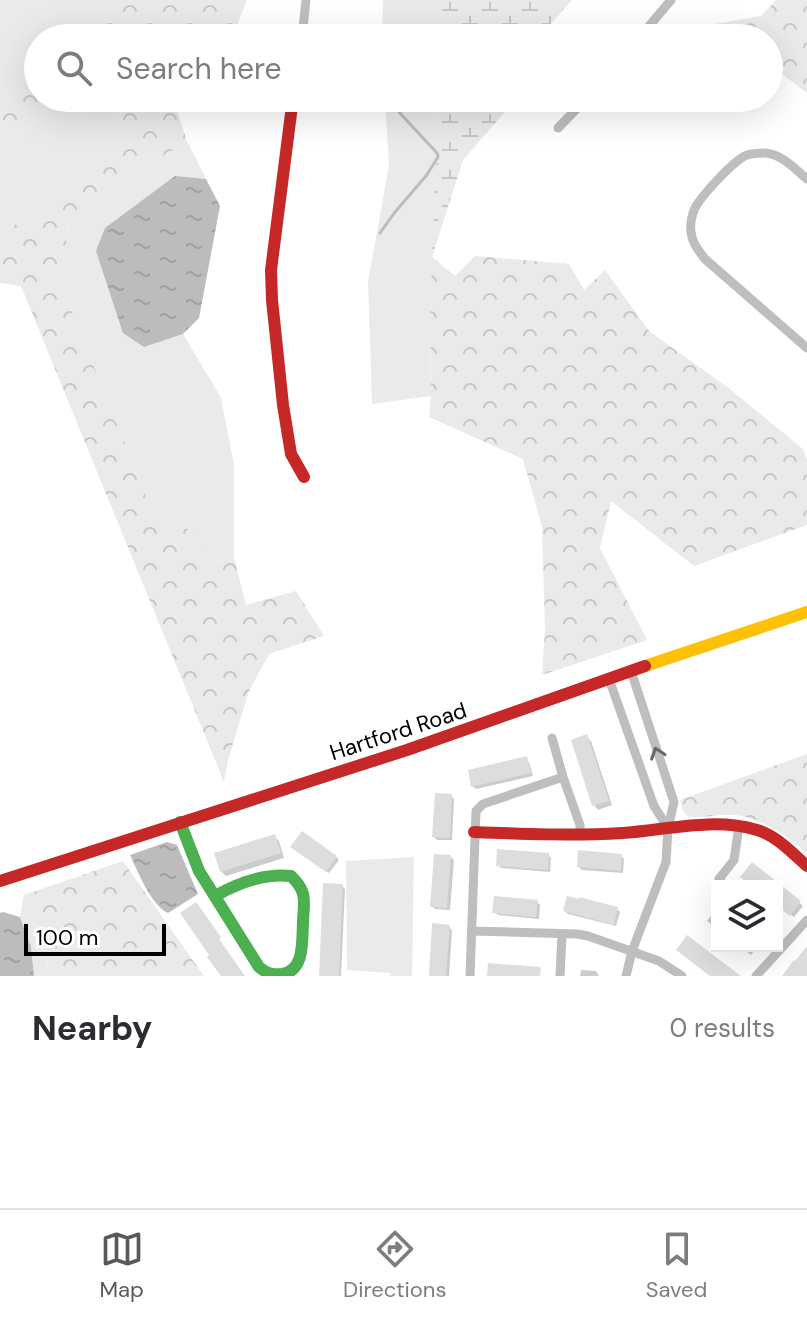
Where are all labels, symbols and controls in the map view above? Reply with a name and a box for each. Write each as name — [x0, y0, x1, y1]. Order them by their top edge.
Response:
search box — [24, 24, 783, 112]
icon: search — [52, 46, 96, 90]
text: Search here — [116, 49, 282, 88]
street label: Hartford Road — [326, 696, 470, 767]
one-way arrow — [651, 747, 667, 761]
map controls — [711, 880, 783, 952]
button: layers — [711, 880, 783, 952]
scale bar — [24, 920, 166, 956]
text: 100 m — [36, 923, 98, 952]
text: Nearby — [32, 1006, 152, 1051]
text: 0 results — [669, 1011, 775, 1045]
tab: Map — [100, 1227, 144, 1304]
tab: Directions — [343, 1227, 447, 1304]
tab: Saved — [646, 1227, 707, 1304]

